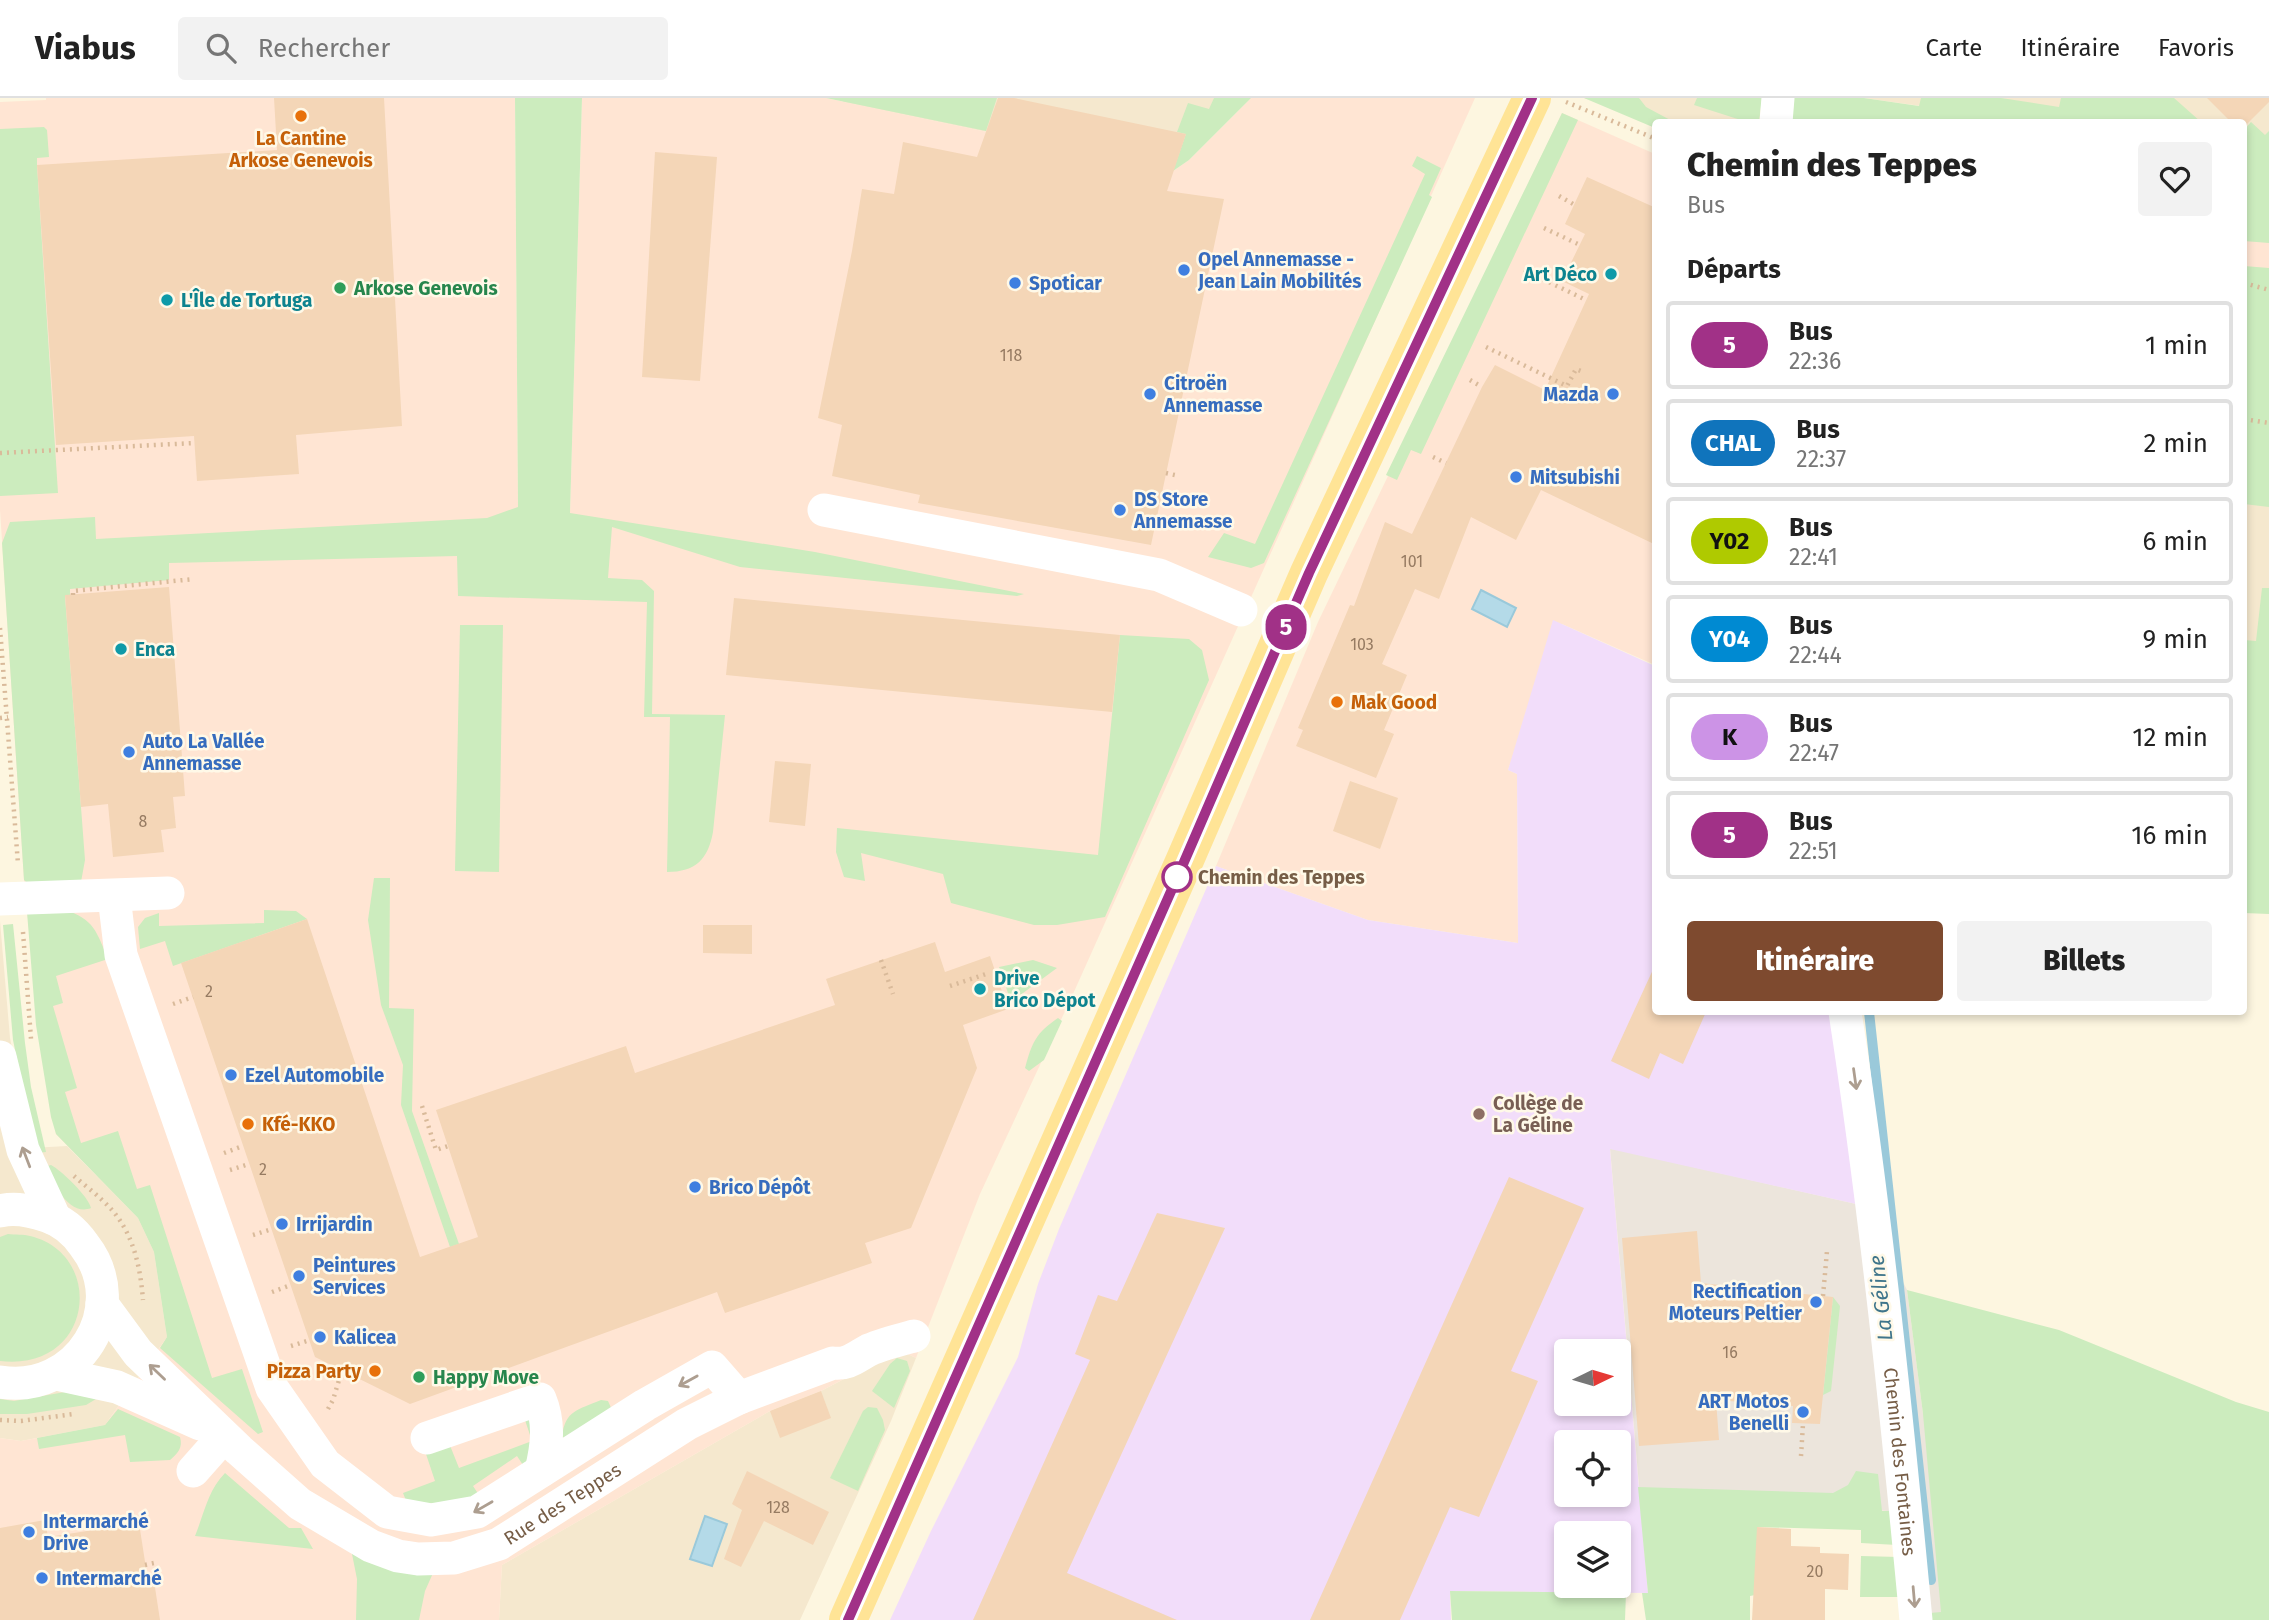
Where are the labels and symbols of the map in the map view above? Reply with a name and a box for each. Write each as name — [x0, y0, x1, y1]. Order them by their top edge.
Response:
marker: La Cantine Arkose Genevois — [293, 108, 309, 124]
place label: La Cantine Arkose Genevois — [228, 127, 373, 172]
place label: Opel Annemasse - Jean Lain Mobilités — [1197, 248, 1361, 293]
marker: Opel Annemasse - Jean Lain Mobilités — [1176, 262, 1192, 278]
place label: Art Déco — [1523, 263, 1597, 286]
marker: Art Déco — [1603, 266, 1619, 282]
place label: Spoticar — [1029, 272, 1102, 295]
marker: Spoticar — [1007, 275, 1023, 291]
place label: Arkose Genevois — [353, 277, 498, 300]
marker: Arkose Genevois — [332, 280, 348, 296]
place label: L'Île de Tortuga — [181, 288, 312, 312]
marker: L'Île de Tortuga — [159, 292, 175, 308]
house number: 118 — [1000, 346, 1022, 365]
place label: Citroën Annemasse — [1163, 372, 1263, 417]
place label: Mazda — [1543, 383, 1599, 406]
marker: Citroën Annemasse — [1142, 386, 1158, 402]
marker: Mazda — [1605, 386, 1621, 402]
place label: Mitsubishi — [1530, 466, 1620, 489]
marker: Mitsubishi — [1508, 469, 1524, 485]
place label: DS Store Annemasse — [1133, 488, 1233, 533]
marker: DS Store Annemasse — [1112, 502, 1128, 518]
house number: 101 — [1401, 552, 1423, 571]
line badge: 5 — [1263, 604, 1309, 650]
house number: 103 — [1350, 635, 1374, 654]
place label: Enca — [135, 638, 175, 661]
marker: Enca — [113, 641, 129, 657]
place label: Mak Good — [1351, 691, 1437, 714]
marker: Mak Good — [1329, 694, 1345, 710]
place label: Auto La Vallée Annemasse — [142, 730, 265, 775]
marker: Auto La Vallée Annemasse — [121, 744, 137, 760]
house number: 8 — [139, 812, 148, 831]
marker: Chemin des Teppes — [1162, 862, 1192, 892]
place label: Chemin des Teppes — [1198, 866, 1365, 889]
place label: Drive Brico Dépot — [994, 967, 1096, 1012]
marker: Drive Brico Dépot — [972, 981, 988, 997]
house number: 2 — [205, 982, 213, 1001]
place label: Ezel Automobile — [245, 1064, 384, 1087]
marker: Ezel Automobile — [223, 1067, 239, 1083]
one-way arrow — [1848, 1067, 1861, 1090]
place label: Collège de La Géline — [1493, 1092, 1583, 1137]
marker: Collège de La Géline — [1471, 1106, 1487, 1122]
place label: Kfé-KKO — [262, 1113, 335, 1136]
marker: Kfé-KKO — [240, 1116, 256, 1132]
one-way arrow — [19, 1146, 32, 1168]
house number: 2 — [259, 1160, 267, 1179]
place label: Brico Dépôt — [709, 1176, 811, 1199]
marker: Brico Dépôt — [687, 1179, 703, 1195]
place label: Irrijardin — [296, 1213, 373, 1236]
marker: Irrijardin — [274, 1216, 290, 1232]
place label: Peintures Services — [313, 1254, 396, 1299]
water label: La Géline — [1864, 1254, 1898, 1342]
marker: Peintures Services — [291, 1268, 307, 1284]
place label: Rectification Moteurs Peltier — [1669, 1280, 1802, 1325]
marker: Rectification Moteurs Peltier — [1808, 1294, 1824, 1310]
place label: Kalicea — [334, 1326, 397, 1349]
marker: Kalicea — [312, 1329, 328, 1345]
north arrow — [1554, 1339, 1631, 1416]
house number: 16 — [1722, 1343, 1738, 1362]
place label: Pizza Party — [267, 1360, 361, 1383]
one-way arrow — [149, 1363, 166, 1380]
marker: Pizza Party — [367, 1363, 383, 1379]
place label: Happy Move — [433, 1366, 539, 1389]
street label: Chemin des Fontaines — [1879, 1366, 1921, 1557]
marker: Happy Move — [411, 1369, 427, 1385]
one-way arrow — [679, 1374, 699, 1388]
place label: ART Motos Benelli — [1697, 1390, 1789, 1435]
marker: ART Motos Benelli — [1795, 1404, 1811, 1420]
street label: Rue des Teppes — [500, 1458, 626, 1550]
house number: 128 — [766, 1498, 790, 1517]
one-way arrow — [474, 1500, 494, 1514]
place label: Intermarché Drive — [43, 1510, 149, 1555]
marker: Intermarché Drive — [21, 1524, 37, 1540]
house number: 20 — [1807, 1562, 1823, 1581]
place label: Intermarché — [56, 1567, 162, 1590]
marker: Intermarché — [34, 1570, 50, 1586]
one-way arrow — [1908, 1585, 1921, 1608]

